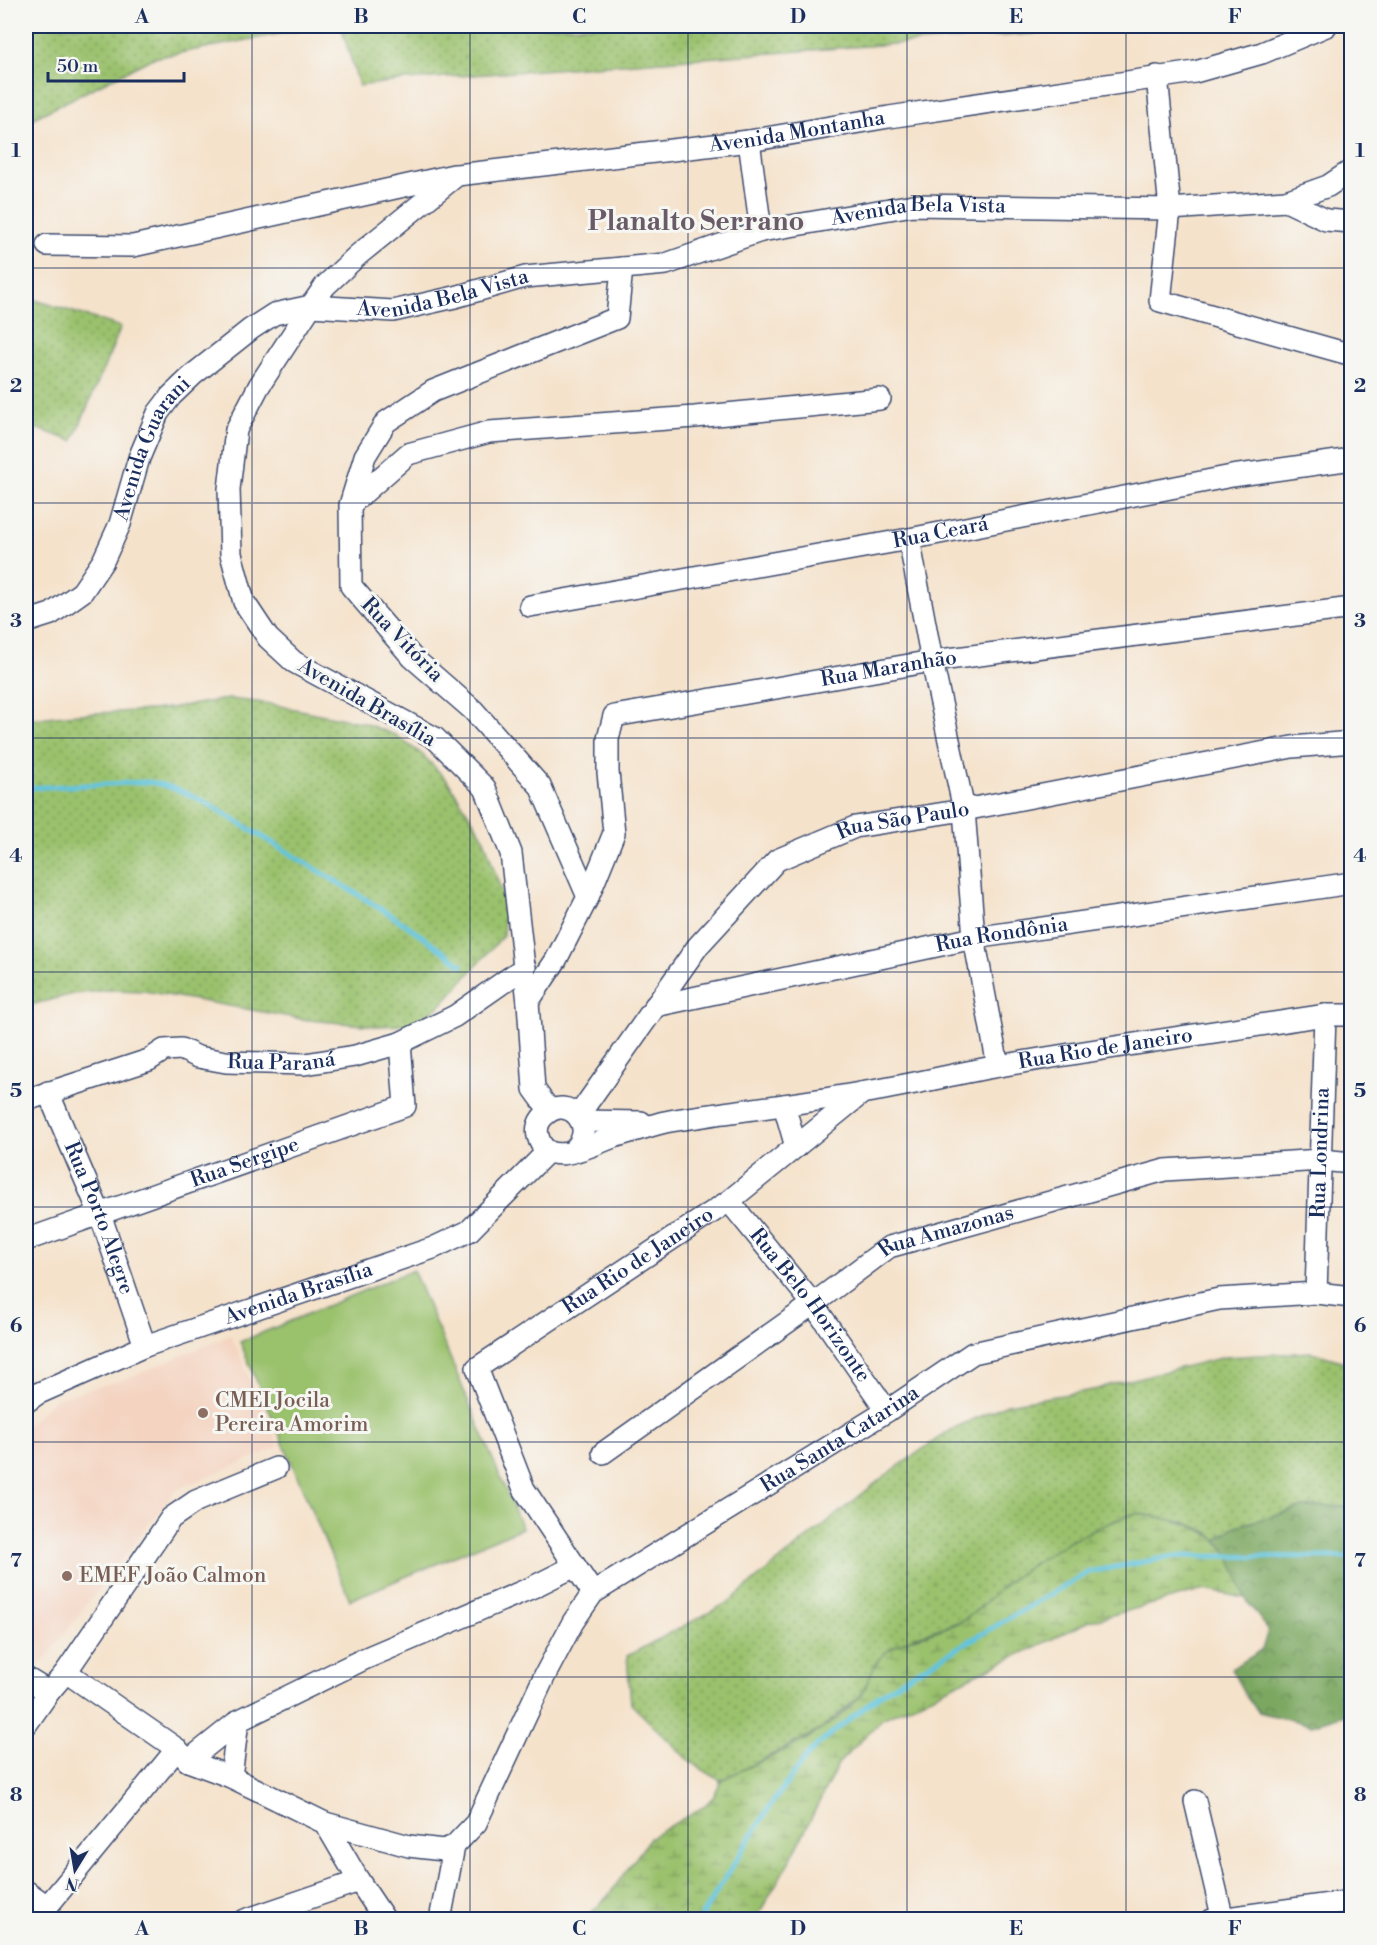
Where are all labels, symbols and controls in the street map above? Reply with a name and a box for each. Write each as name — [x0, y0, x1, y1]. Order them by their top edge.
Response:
text: A — [134, 5, 150, 30]
text: B — [353, 5, 369, 30]
text: C — [572, 5, 586, 30]
text: D — [790, 5, 806, 30]
text: E — [1009, 5, 1023, 30]
text: F — [1228, 5, 1242, 30]
scale bar — [48, 45, 184, 83]
text: 50 m — [57, 55, 99, 78]
street label: Avenida Montanha — [707, 105, 887, 159]
text: 1 — [11, 139, 21, 164]
text: 1 — [1355, 139, 1365, 164]
street label: Avenida Bela Vista — [828, 192, 1006, 232]
district label: Planalto Serrano — [588, 205, 804, 239]
street label: Avenida Bela Vista — [355, 264, 532, 324]
street label: Avenida Guarani — [108, 371, 196, 525]
text: 2 — [10, 374, 22, 399]
text: 2 — [1354, 374, 1366, 399]
street label: Rua Ceará — [891, 511, 991, 555]
street label: Rua Vitória — [355, 592, 449, 688]
text: 3 — [10, 609, 22, 634]
text: 3 — [1354, 609, 1366, 634]
street label: Rua Maranhão — [819, 645, 958, 693]
street label: Avenida Brasília — [293, 653, 441, 753]
street label: Rua São Paulo — [833, 796, 971, 846]
text: 4 — [9, 844, 23, 869]
text: 4 — [1353, 844, 1367, 869]
street label: Rua Rondônia — [933, 911, 1070, 959]
street label: Rua Rio de Janeiro — [1016, 1022, 1194, 1075]
street label: Rua Paraná — [227, 1046, 337, 1077]
text: 5 — [10, 1079, 22, 1104]
text: 5 — [1354, 1079, 1366, 1104]
street label: Rua Londrina — [1305, 1087, 1336, 1219]
street label: Rua Sergipe — [187, 1131, 303, 1194]
street label: Rua Porto Alegre — [58, 1138, 139, 1298]
street label: Rua Amazonas — [873, 1200, 1017, 1263]
street label: Rua Rio de Janeiro — [558, 1202, 719, 1321]
street label: Rua Belo Horizonte — [743, 1223, 876, 1387]
street label: Avenida Brasília — [220, 1256, 376, 1331]
text: 6 — [10, 1314, 23, 1339]
text: 6 — [1354, 1314, 1367, 1339]
street label: Rua Santa Catarina — [756, 1380, 925, 1499]
place label: CMEI Jocila Pereira Amorim — [215, 1388, 368, 1438]
marker: CMEI Jocila Pereira Amorim — [196, 1406, 210, 1420]
text: 7 — [10, 1549, 22, 1574]
text: 7 — [1354, 1549, 1366, 1574]
place label: EMEF João Calmon — [79, 1563, 267, 1589]
marker: EMEF João Calmon — [60, 1569, 74, 1583]
text: 8 — [10, 1783, 23, 1808]
text: 8 — [1354, 1783, 1367, 1808]
north arrow — [45, 1840, 105, 1900]
text: N — [64, 1873, 80, 1895]
text: A — [134, 1917, 150, 1942]
text: B — [353, 1917, 369, 1942]
text: C — [572, 1917, 586, 1942]
text: D — [790, 1917, 806, 1942]
text: E — [1009, 1917, 1023, 1942]
text: F — [1228, 1917, 1242, 1942]

